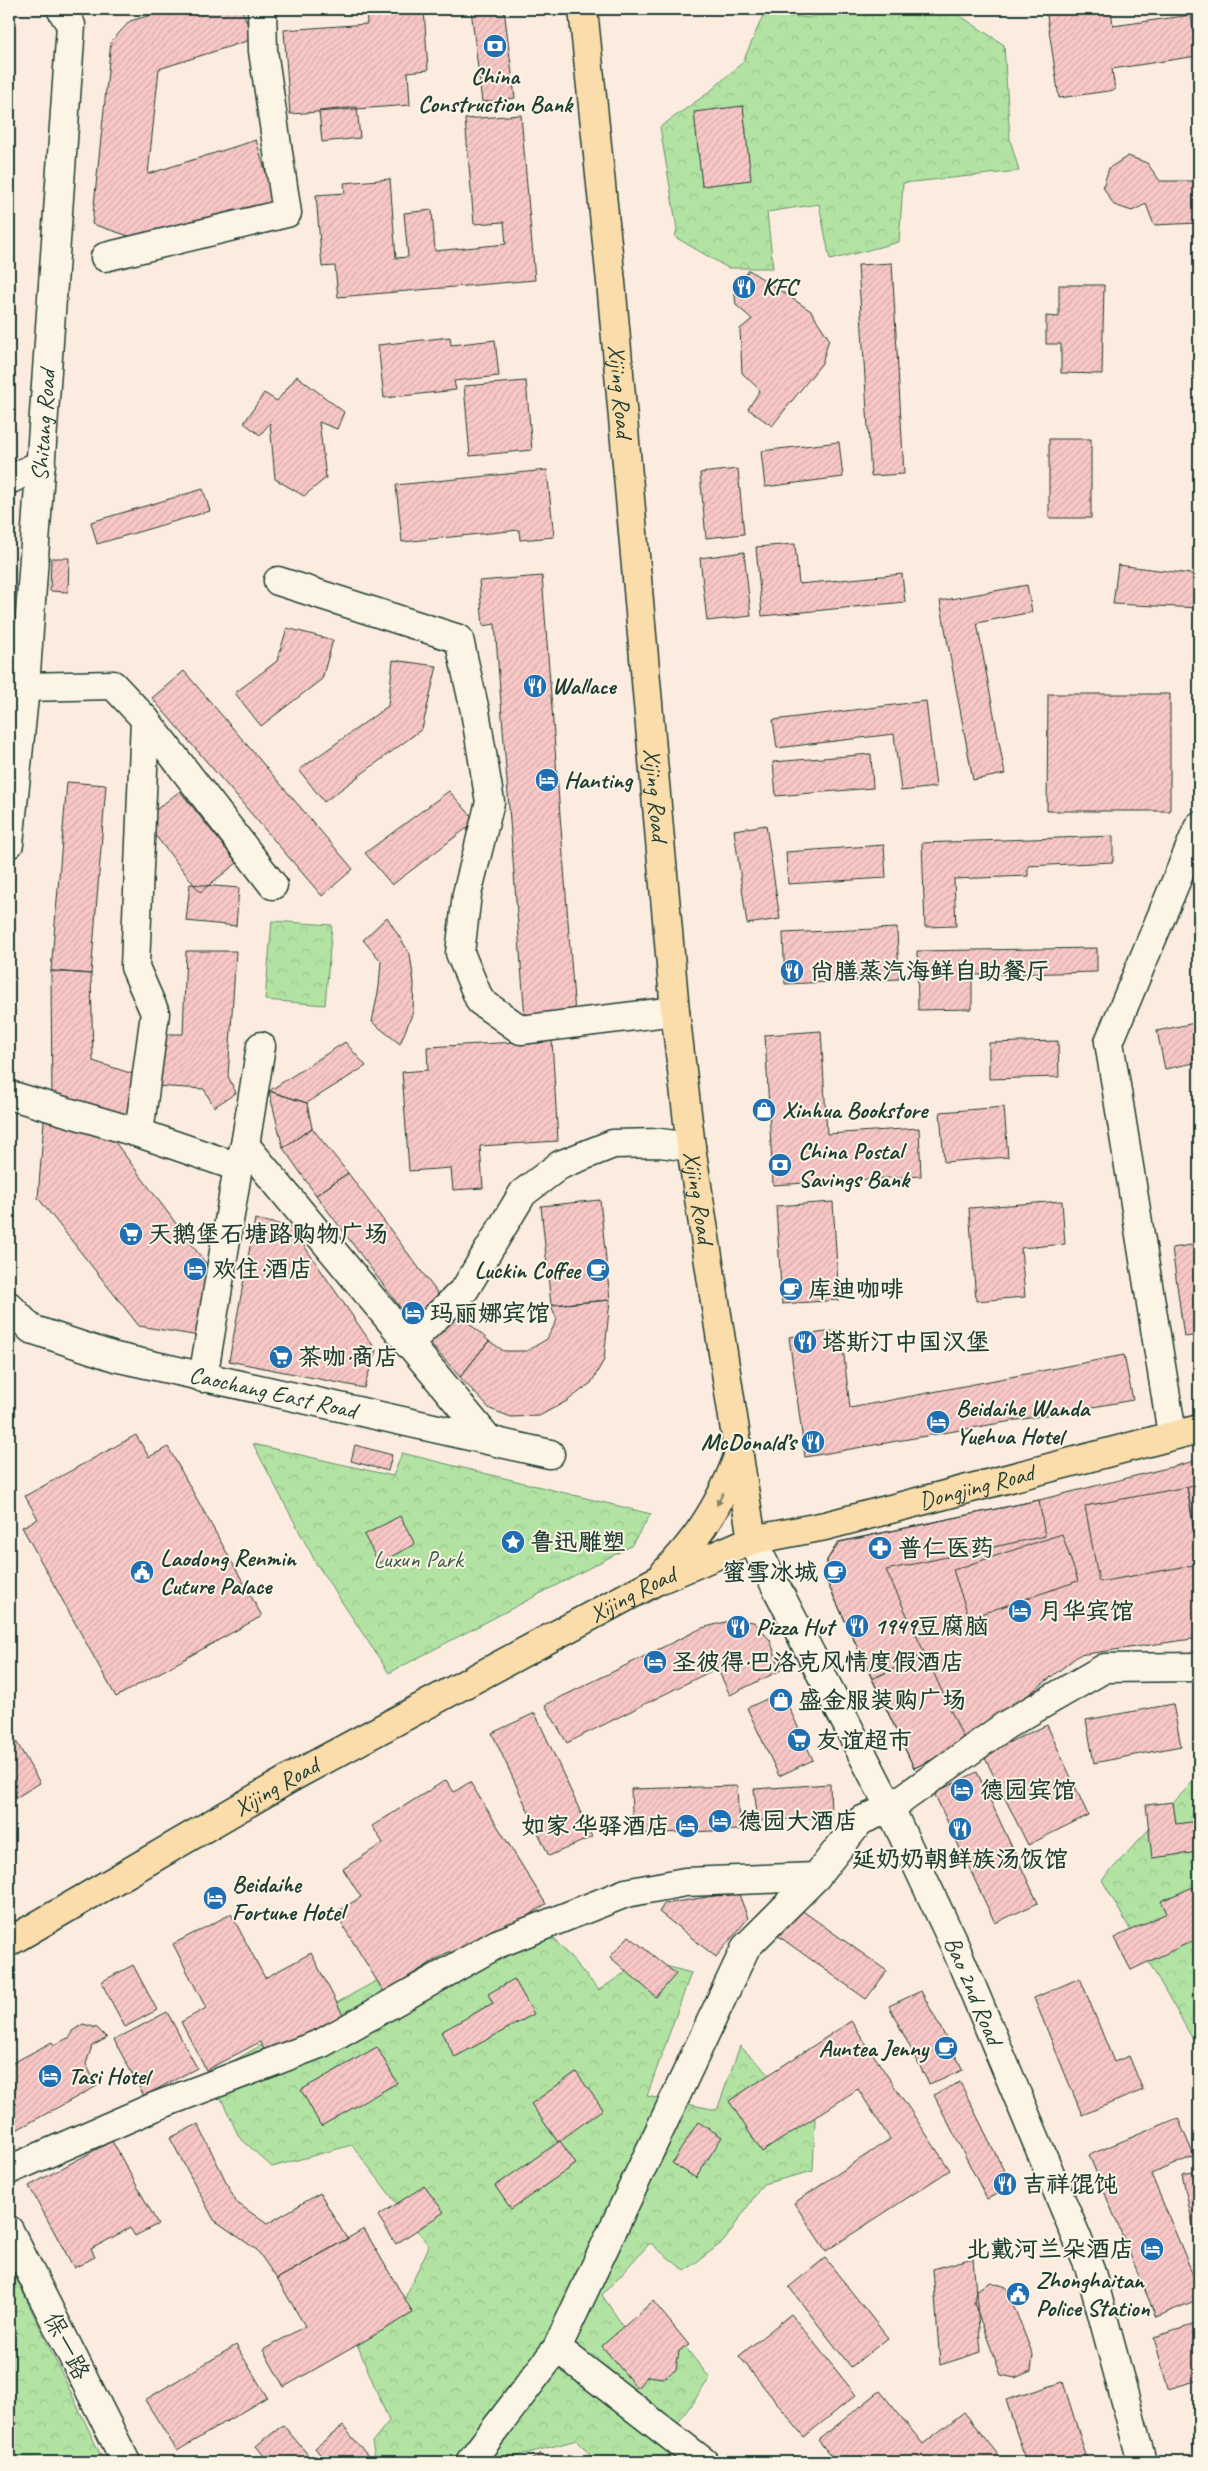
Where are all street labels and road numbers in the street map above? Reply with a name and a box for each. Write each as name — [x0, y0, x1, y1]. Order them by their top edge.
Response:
street label: Xijing Road — [602, 344, 640, 442]
street label: Shitang Road — [24, 365, 62, 482]
street label: Xijing Road — [637, 747, 675, 846]
street label: Xijing Road — [677, 1149, 721, 1249]
street label: Caochang East Road — [186, 1359, 363, 1426]
street label: Dongjing Road — [916, 1457, 1040, 1516]
street label: Xijing Road — [584, 1558, 683, 1629]
street label: Xijing Road — [228, 1749, 327, 1823]
street label: Bao 2nd Road — [937, 1931, 1011, 2052]
street label: 保一路 — [37, 2307, 97, 2385]

